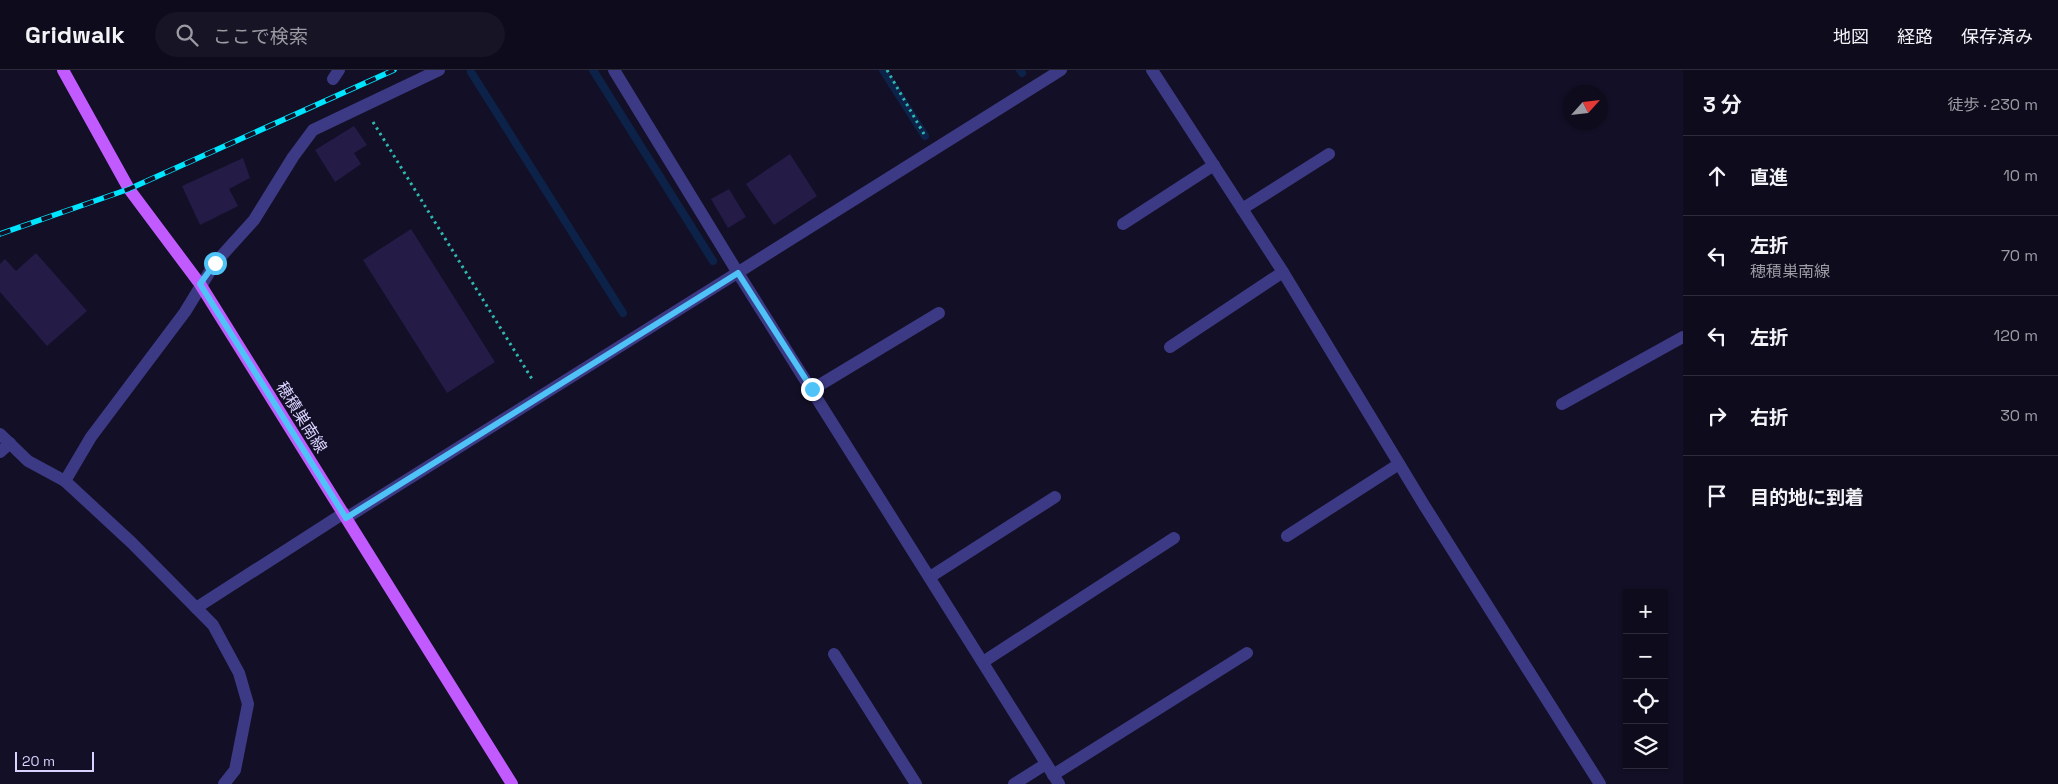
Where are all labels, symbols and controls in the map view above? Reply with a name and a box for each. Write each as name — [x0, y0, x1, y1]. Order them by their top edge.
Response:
search box — [155, 12, 505, 57]
text: Gridwalk — [25, 19, 125, 50]
icon: search — [173, 21, 201, 49]
text: ここで検索 — [213, 24, 308, 49]
text: 地図 — [1833, 25, 1869, 48]
text: 経路 — [1897, 25, 1933, 48]
text: 保存済み — [1961, 25, 2033, 48]
north arrow — [1563, 85, 1608, 130]
text: 3 分 — [1703, 91, 1742, 118]
text: 徒歩 · 230 m — [1947, 94, 2038, 115]
icon: ahead — [1703, 162, 1731, 190]
text: 直進 — [1750, 165, 1788, 190]
text: 10 m — [2003, 165, 2038, 186]
text: 左折 — [1750, 233, 1788, 258]
icon: left — [1703, 242, 1731, 270]
text: 70 m — [2001, 245, 2038, 266]
route start — [204, 252, 227, 275]
text: 穂積巣南線 — [1750, 261, 1830, 282]
icon: left — [1703, 322, 1731, 350]
text: 左折 — [1750, 325, 1788, 350]
text: 120 m — [1994, 325, 2038, 346]
street label: 穂積巣南線 — [271, 378, 332, 457]
route end — [801, 378, 824, 401]
icon: right — [1703, 402, 1731, 430]
text: 右折 — [1750, 405, 1788, 430]
text: 30 m — [2000, 405, 2038, 426]
icon: arrive — [1703, 482, 1731, 510]
text: 目的地に到着 — [1750, 485, 1864, 510]
map controls — [1623, 589, 1668, 769]
button: + — [1623, 589, 1668, 634]
button: − — [1623, 634, 1668, 679]
button: locate — [1623, 679, 1668, 724]
button: layers — [1623, 724, 1668, 769]
scale bar — [15, 749, 94, 772]
text: 20 m — [22, 752, 55, 770]

